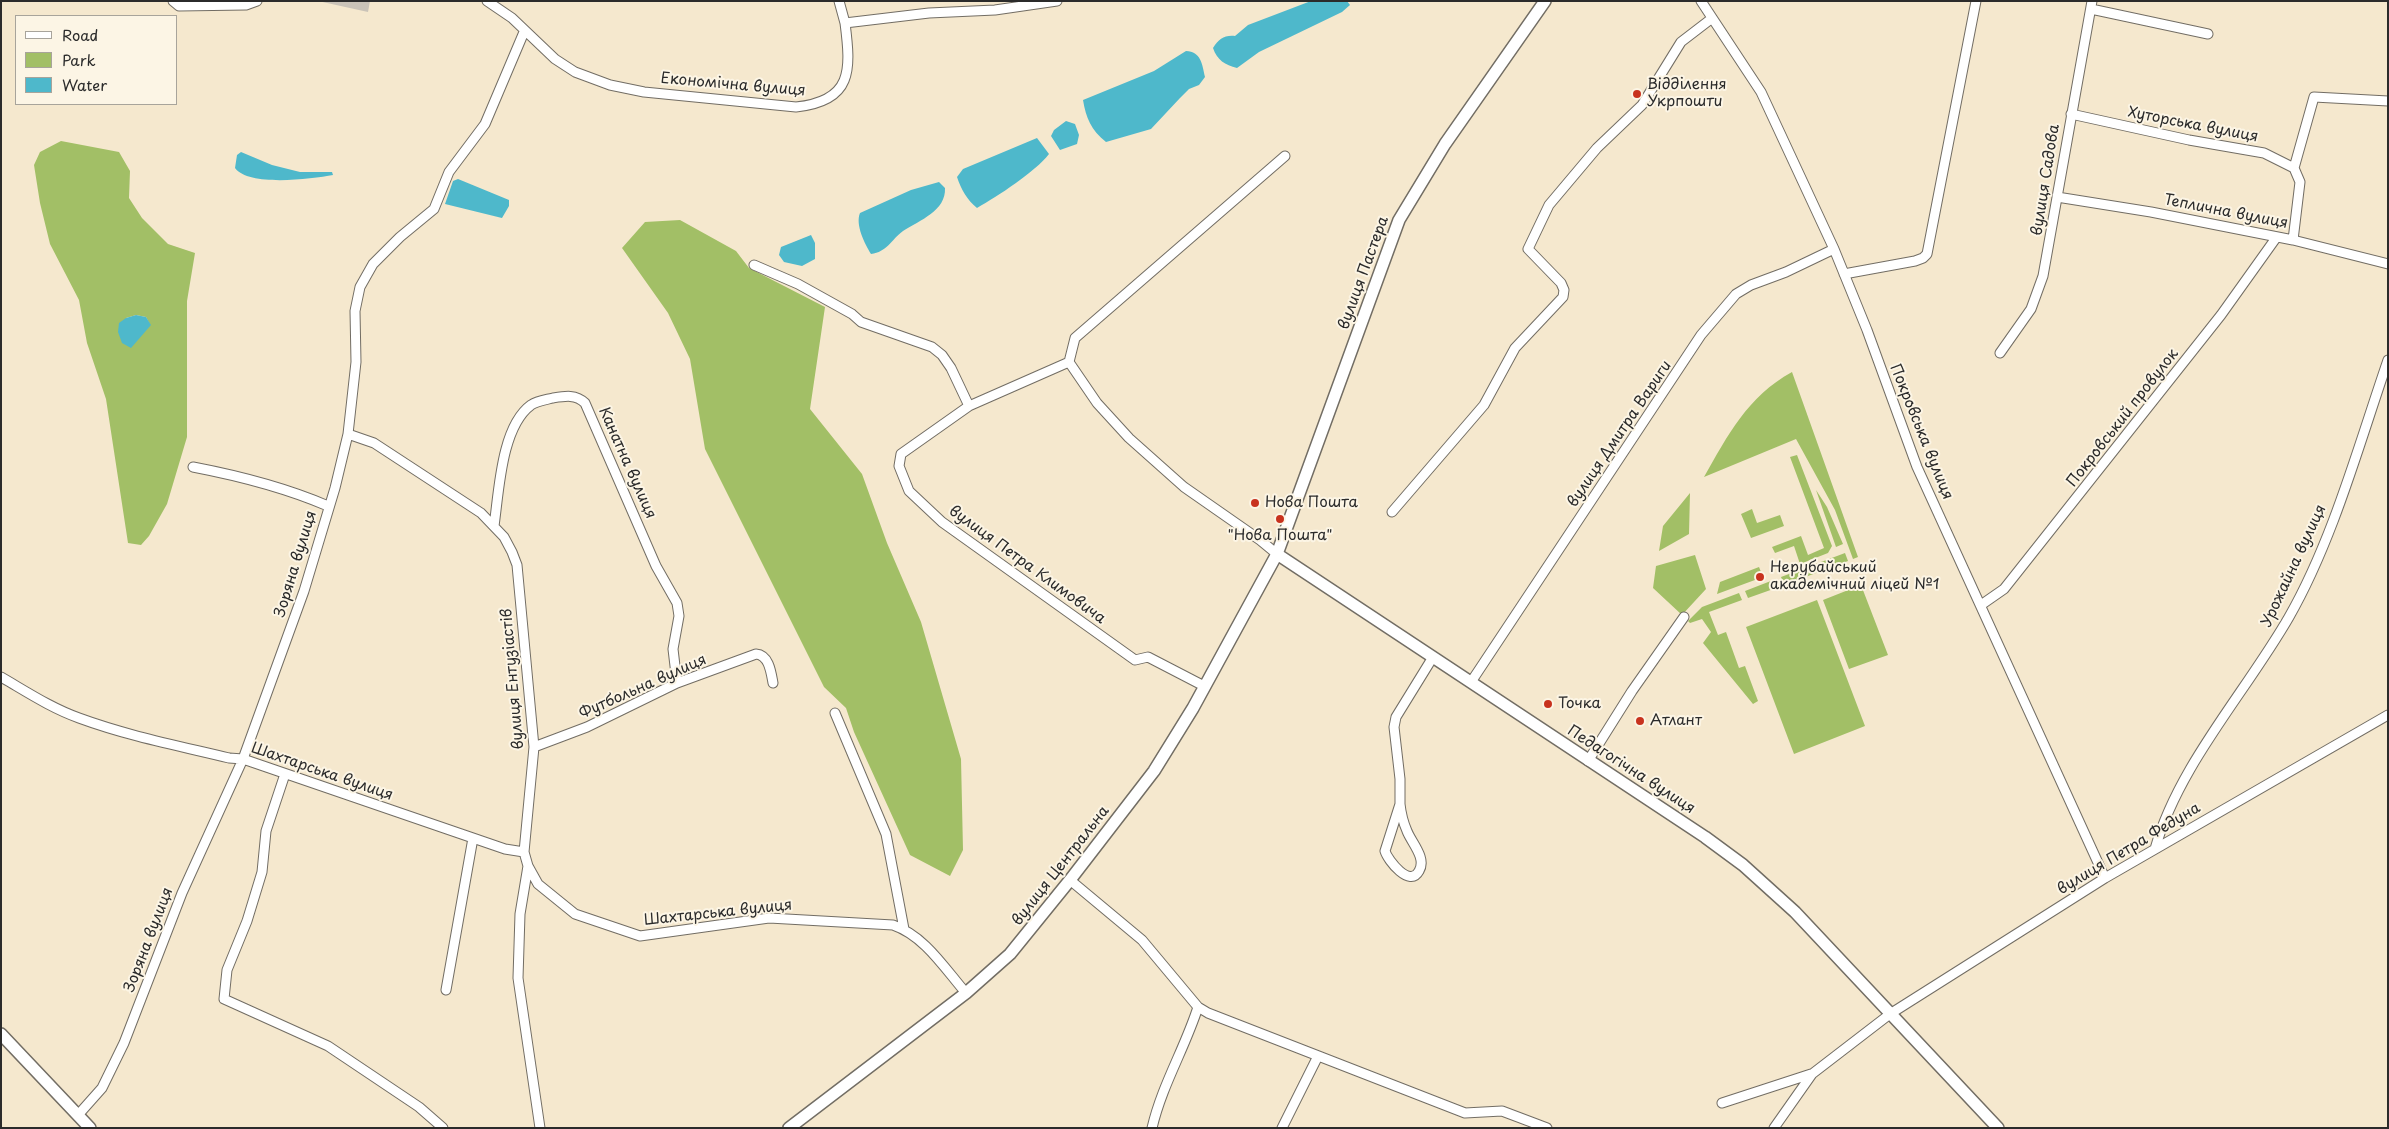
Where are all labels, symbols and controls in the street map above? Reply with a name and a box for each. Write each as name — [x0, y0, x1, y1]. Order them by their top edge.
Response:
legend — [15, 15, 178, 105]
text: Road — [62, 23, 98, 46]
text: Park — [62, 48, 96, 71]
street label: Економічна вулиця — [660, 70, 806, 100]
text: Water — [62, 73, 107, 96]
place label: Відділення Укрпошти — [1647, 76, 1727, 111]
marker: Відділення Укрпошти — [1631, 88, 1643, 100]
street label: Хуторська вулиця — [2126, 104, 2260, 146]
street label: вулиця Садова — [2028, 123, 2064, 237]
street label: Теплична вулиця — [2163, 191, 2289, 233]
street label: вулиця Пастера — [1335, 214, 1393, 332]
street label: Покровський провулок — [2063, 345, 2183, 491]
street label: вулиця Дмитра Вариги — [1564, 357, 1676, 511]
street label: Покровська вулиця — [1886, 362, 1956, 502]
street label: Канатна вулиця — [594, 404, 660, 522]
place label: Нова Пошта — [1265, 494, 1358, 512]
marker: Нова Пошта — [1249, 497, 1261, 509]
street label: вулиця Петра Климовича — [945, 502, 1109, 628]
street label: Урожайна вулиця — [2258, 502, 2330, 630]
street label: Зоряна вулиця — [271, 509, 321, 619]
marker: "Нова Пошта" — [1274, 513, 1286, 525]
place label: "Нова Пошта" — [1228, 527, 1332, 545]
place label: Нерубайський академічний ліцей №1 — [1770, 559, 1939, 594]
marker: Нерубайський академічний ліцей №1 — [1754, 571, 1766, 583]
street label: вулиця Ентузіастів — [498, 608, 528, 750]
street label: Футбольна вулиця — [577, 651, 709, 723]
place label: Точка — [1558, 695, 1601, 713]
marker: Точка — [1542, 698, 1554, 710]
place label: Атлант — [1650, 712, 1702, 730]
marker: Атлант — [1634, 715, 1646, 727]
street label: Педагогічна вулиця — [1564, 722, 1698, 818]
street label: Шахтарська вулиця — [249, 739, 395, 805]
street label: вулиця Петра Федуна — [2054, 799, 2204, 899]
street label: вулиця Центральна — [1009, 802, 1113, 930]
street label: Зоряна вулиця — [121, 885, 177, 995]
street label: Шахтарська вулиця — [643, 896, 793, 930]

